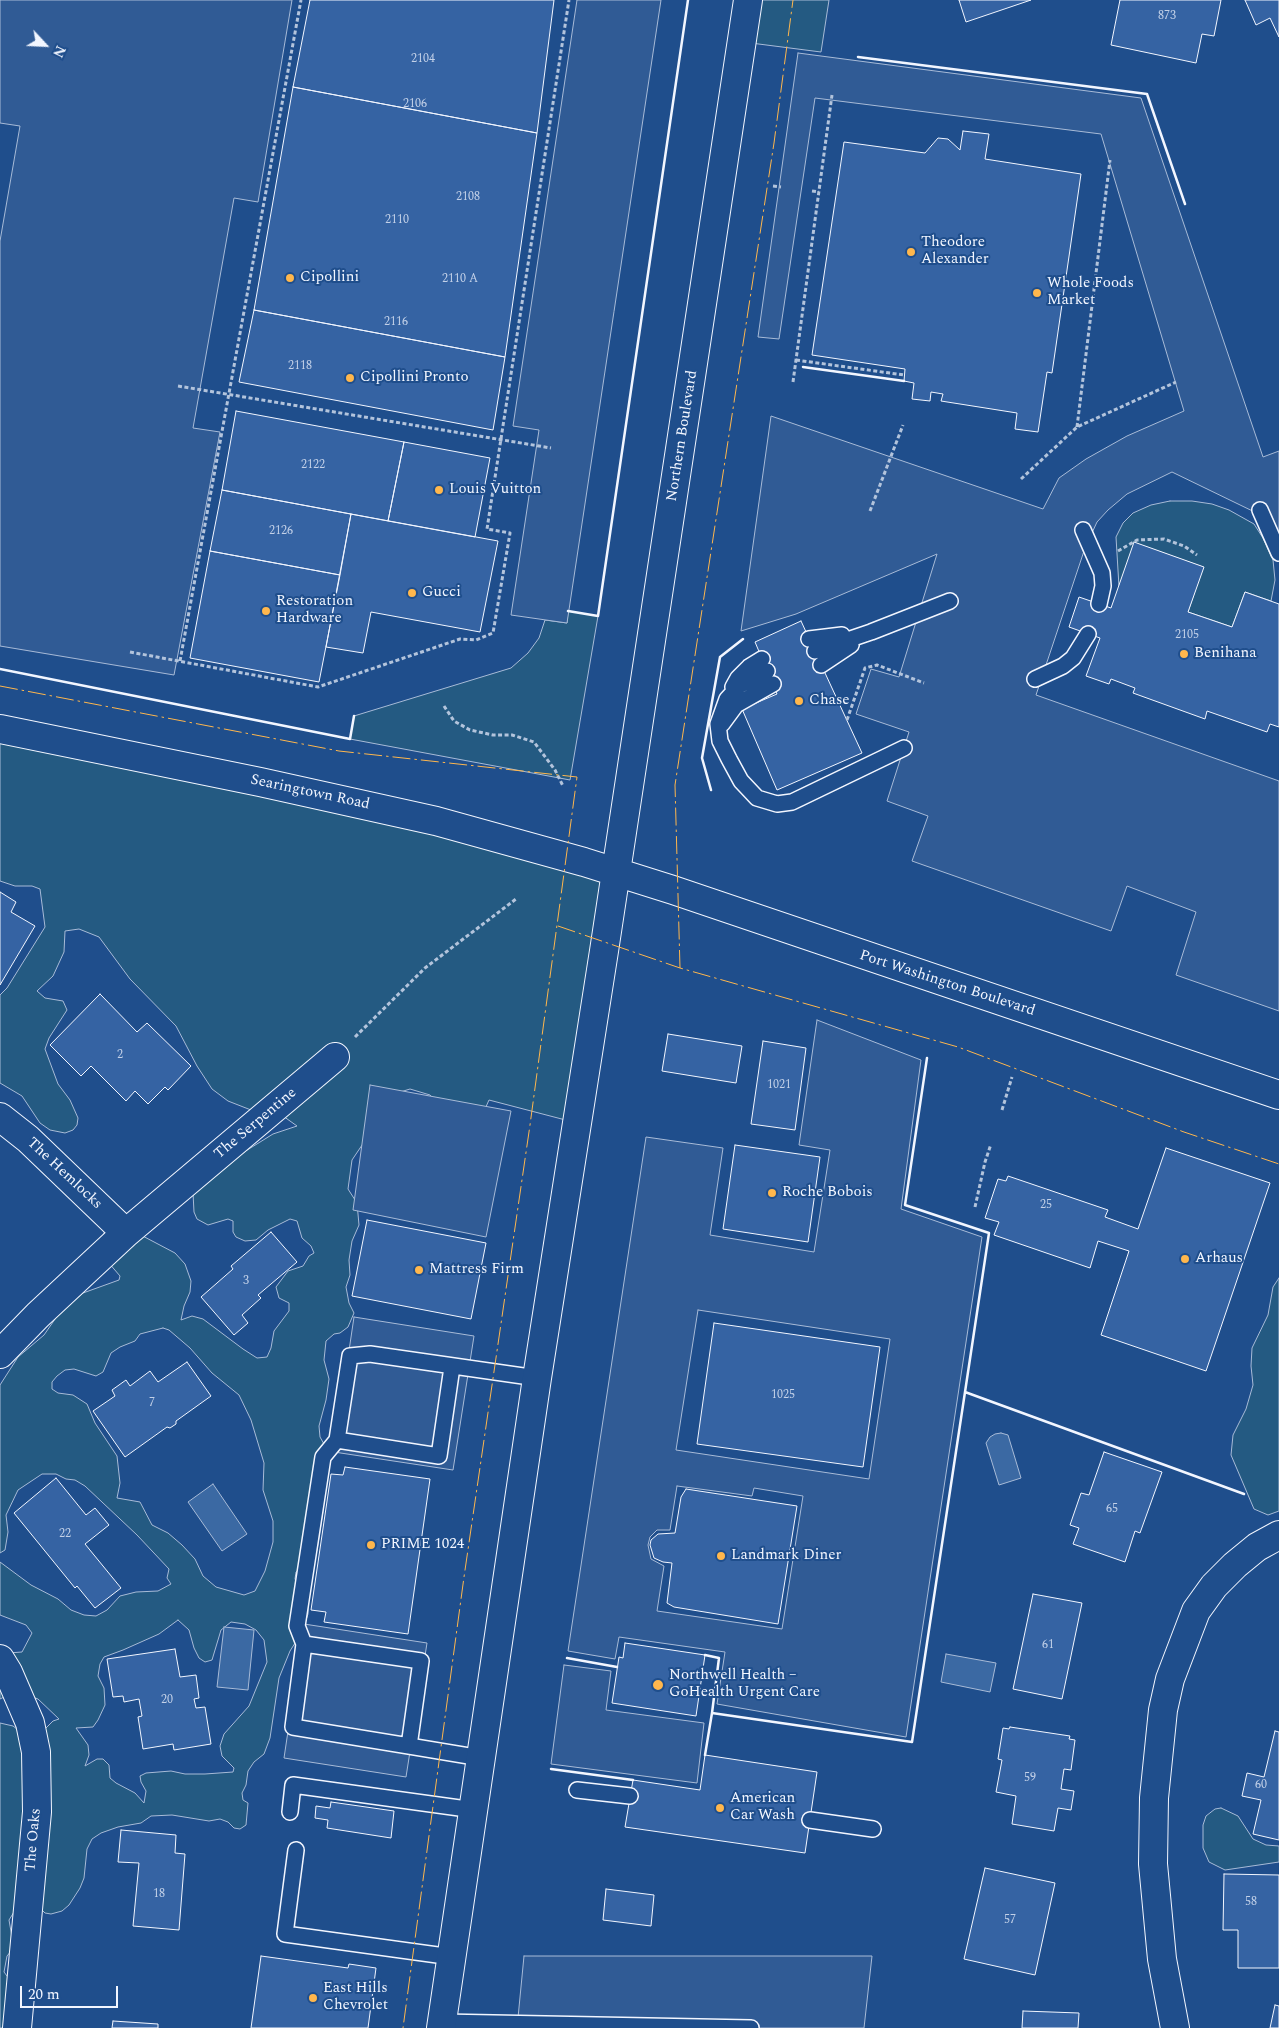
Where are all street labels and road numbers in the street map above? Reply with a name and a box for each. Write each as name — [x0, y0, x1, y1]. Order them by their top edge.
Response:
street label: Northern Boulevard — [664, 369, 702, 503]
street label: Searingtown Road — [249, 772, 371, 814]
street label: Port Washington Boulevard — [857, 947, 1037, 1021]
street label: The Serpentine — [211, 1084, 301, 1164]
street label: The Hemlocks — [23, 1135, 105, 1213]
street label: The Oaks — [22, 1807, 46, 1873]

